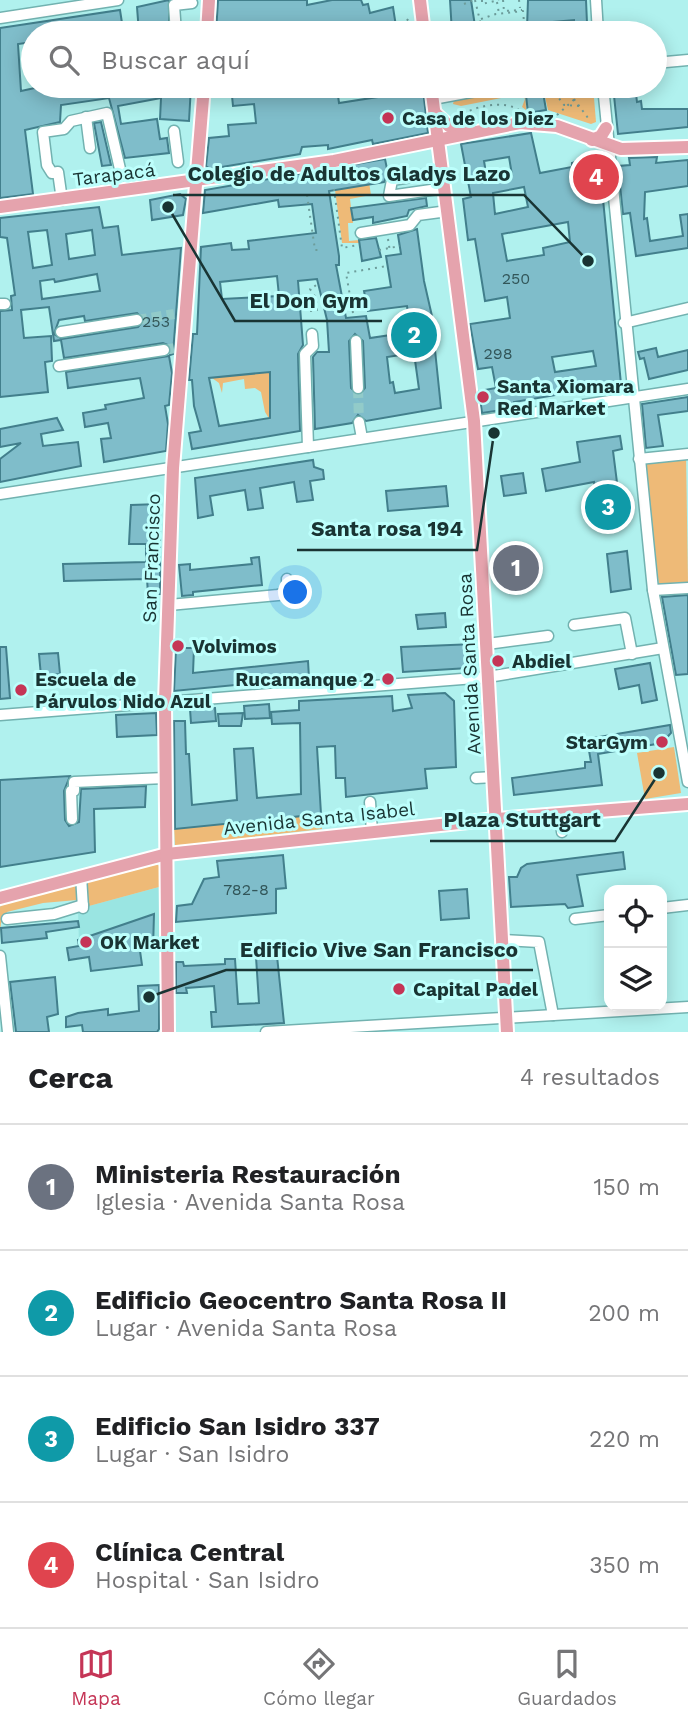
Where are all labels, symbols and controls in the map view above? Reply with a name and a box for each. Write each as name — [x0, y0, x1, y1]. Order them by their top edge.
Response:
search box — [21, 21, 667, 98]
icon: search — [45, 41, 83, 79]
text: Buscar aquí — [101, 45, 250, 75]
place label: Casa de los Diez — [402, 107, 554, 130]
marker: Casa de los Diez — [380, 110, 396, 126]
pin: 4 — [573, 151, 619, 203]
callout: Colegio de Adultos Gladys Lazo — [173, 153, 524, 195]
street label: Tarapacá — [72, 158, 157, 191]
text: Colegio de Adultos Gladys Lazo — [187, 161, 511, 186]
house number: 250 — [502, 269, 530, 288]
callout: El Don Gym — [235, 279, 382, 321]
text: El Don Gym — [249, 288, 369, 313]
pin: 2 — [391, 309, 437, 361]
house number: 253 — [142, 312, 170, 331]
house number: 298 — [483, 344, 513, 363]
place label: Santa Xiomara Red Market — [497, 375, 634, 420]
marker: Santa Xiomara Red Market — [475, 389, 491, 405]
pin: 3 — [585, 481, 631, 533]
street label: San Francisco — [138, 493, 165, 623]
callout: Santa rosa 194 — [297, 508, 477, 550]
text: Santa rosa 194 — [311, 516, 463, 541]
pin: 1 — [493, 542, 539, 594]
street label: Avenida Santa Rosa — [453, 572, 486, 755]
your location — [278, 575, 312, 609]
place label: Volvimos — [192, 635, 277, 658]
marker: Volvimos — [170, 638, 186, 654]
place label: Abdiel — [512, 650, 572, 673]
marker: Abdiel — [490, 653, 506, 669]
place label: Escuela de Párvulos Nido Azul — [35, 668, 212, 713]
place label: Rucamanque 2 — [235, 668, 374, 691]
marker: Rucamanque 2 — [380, 671, 396, 687]
marker: Escuela de Párvulos Nido Azul — [13, 682, 29, 698]
place label: StarGym — [566, 731, 648, 754]
marker: StarGym — [654, 734, 670, 750]
street label: Avenida Santa Isabel — [222, 797, 416, 840]
callout: Plaza Stuttgart — [430, 799, 615, 841]
text: Plaza Stuttgart — [443, 807, 601, 832]
house number: 782-8 — [223, 880, 269, 899]
map controls — [604, 885, 667, 1011]
button: locate — [604, 885, 667, 948]
callout: Edificio Vive San Francisco — [226, 928, 533, 970]
place label: OK Market — [100, 931, 200, 954]
marker: OK Market — [78, 934, 94, 950]
text: Edificio Vive San Francisco — [240, 937, 518, 962]
button: layers — [604, 948, 667, 1011]
place label: Capital Padel — [413, 978, 539, 1001]
marker: Capital Padel — [391, 981, 407, 997]
text: Cerca — [28, 1060, 113, 1095]
text: 4 resultados — [520, 1064, 660, 1091]
text: Ministeria Restauración — [95, 1159, 401, 1189]
text: 1 — [46, 1174, 56, 1201]
text: 150 m — [594, 1174, 660, 1201]
text: Iglesia · Avenida Santa Rosa — [95, 1189, 405, 1216]
text: Edificio Geocentro Santa Rosa II — [95, 1285, 507, 1315]
text: 2 — [44, 1300, 58, 1327]
text: 200 m — [588, 1300, 660, 1327]
text: Lugar · Avenida Santa Rosa — [95, 1315, 397, 1342]
text: Edificio San Isidro 337 — [95, 1411, 380, 1441]
text: 3 — [44, 1426, 58, 1453]
text: 220 m — [589, 1426, 660, 1453]
text: Lugar · San Isidro — [95, 1441, 289, 1468]
text: Clínica Central — [95, 1537, 284, 1567]
text: 4 — [44, 1552, 58, 1579]
text: 350 m — [589, 1552, 660, 1579]
text: Hospital · San Isidro — [95, 1567, 320, 1594]
tab: Mapa — [71, 1645, 121, 1710]
tab: Cómo llegar — [263, 1645, 375, 1710]
tab: Guardados — [517, 1645, 617, 1710]

